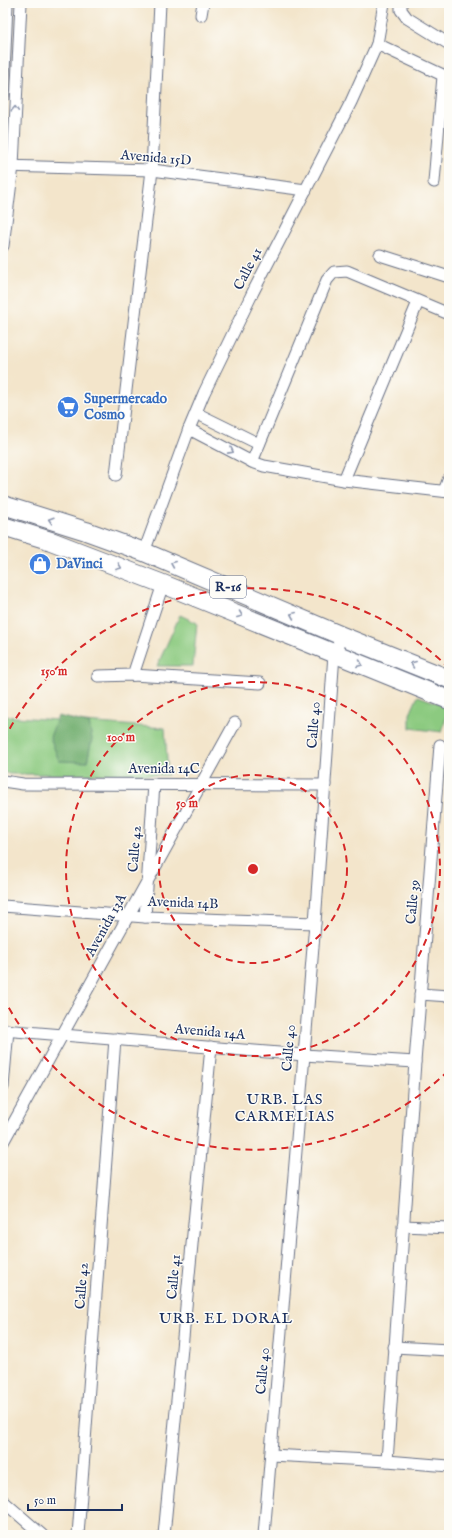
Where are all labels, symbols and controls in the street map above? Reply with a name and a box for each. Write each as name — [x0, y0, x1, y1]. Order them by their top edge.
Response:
one-way arrow — [11, 106, 20, 112]
street label: Avenida 15D — [119, 146, 192, 170]
street label: Calle 41 — [230, 245, 266, 293]
place label: Supermercado Cosmo — [84, 390, 167, 424]
supermarket icon: Supermercado Cosmo — [55, 394, 81, 420]
one-way arrow — [227, 446, 234, 454]
one-way arrow — [47, 516, 54, 525]
shop icon: DaVinci — [27, 551, 53, 577]
place label: DaVinci — [56, 555, 103, 573]
one-way arrow — [169, 561, 177, 569]
one-way arrow — [115, 563, 122, 571]
road number: R-16 — [210, 576, 246, 598]
one-way arrow — [236, 611, 243, 619]
one-way arrow — [289, 612, 297, 620]
one-way arrow — [357, 660, 364, 668]
one-way arrow — [409, 661, 416, 669]
text: 150 m — [41, 664, 68, 679]
street label: Calle 40 — [303, 701, 325, 749]
text: 100 m — [107, 730, 136, 745]
street label: Avenida 14C — [127, 760, 200, 778]
text: 50 m — [176, 796, 199, 811]
street label: Calle 42 — [124, 825, 146, 873]
centre of rings — [246, 862, 260, 876]
street label: Calle 39 — [402, 879, 424, 925]
street label: Avenida 13A — [81, 890, 131, 961]
street label: Avenida 14B — [146, 893, 219, 913]
street label: Avenida 14A — [173, 1020, 247, 1044]
street label: Calle 40 — [278, 1024, 300, 1072]
district label: URB. LAS CARMELIAS — [235, 1090, 335, 1126]
street label: Calle 41 — [163, 1254, 185, 1300]
street label: Calle 42 — [71, 1262, 93, 1310]
district label: URB. EL DORAL — [159, 1309, 293, 1328]
street label: Calle 40 — [252, 1347, 274, 1395]
scale bar — [28, 1486, 122, 1512]
text: 50 m — [34, 1493, 56, 1508]

